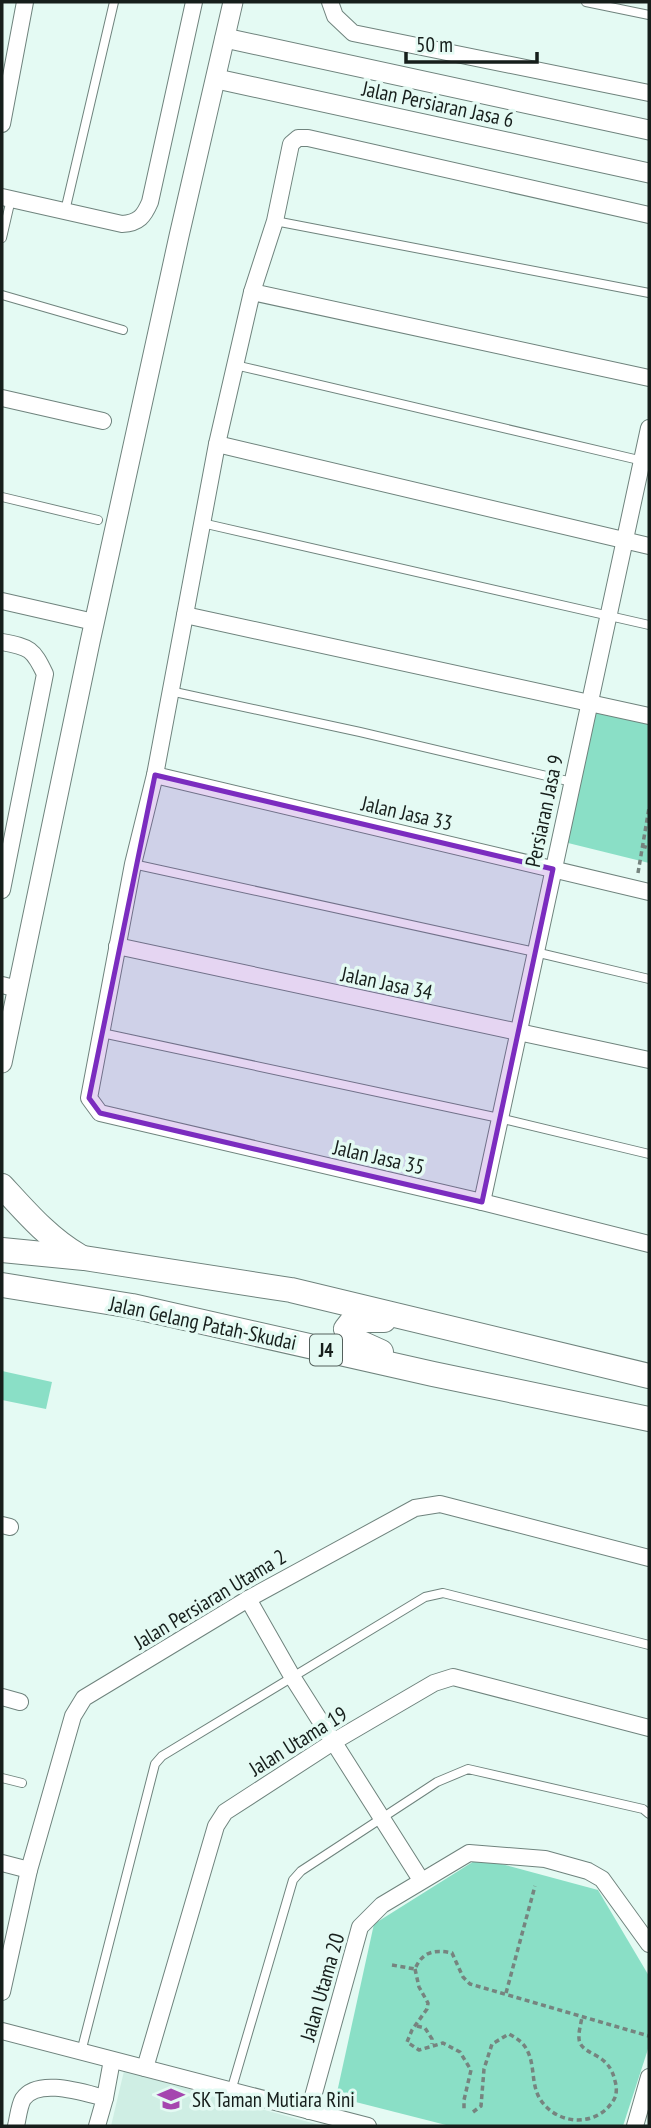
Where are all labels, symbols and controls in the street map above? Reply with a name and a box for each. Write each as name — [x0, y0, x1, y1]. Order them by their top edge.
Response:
scale bar — [406, 21, 537, 65]
text: 50 m — [416, 31, 453, 58]
street label: Jalan Persiaran Jasa 6 — [359, 75, 516, 133]
street label: Persiaran Jasa 9 — [519, 752, 569, 870]
street label: Jalan Jasa 33 — [358, 789, 455, 837]
street label: Jalan Jasa 34 — [338, 960, 436, 1006]
street label: Jalan Jasa 35 — [330, 1133, 427, 1181]
street label: Jalan Gelang Patah-Skudai — [106, 1290, 299, 1356]
road number: J4 — [310, 1334, 342, 1366]
street label: Jalan Persiaran Utama 2 — [128, 1543, 291, 1656]
street label: Jalan Utama 19 — [243, 1700, 352, 1782]
street label: Jalan Utama 20 — [293, 1930, 350, 2045]
school or university icon: SK Taman Mutiara Rini — [156, 2084, 186, 2114]
place label: SK Taman Mutiara Rini — [192, 2086, 355, 2113]

